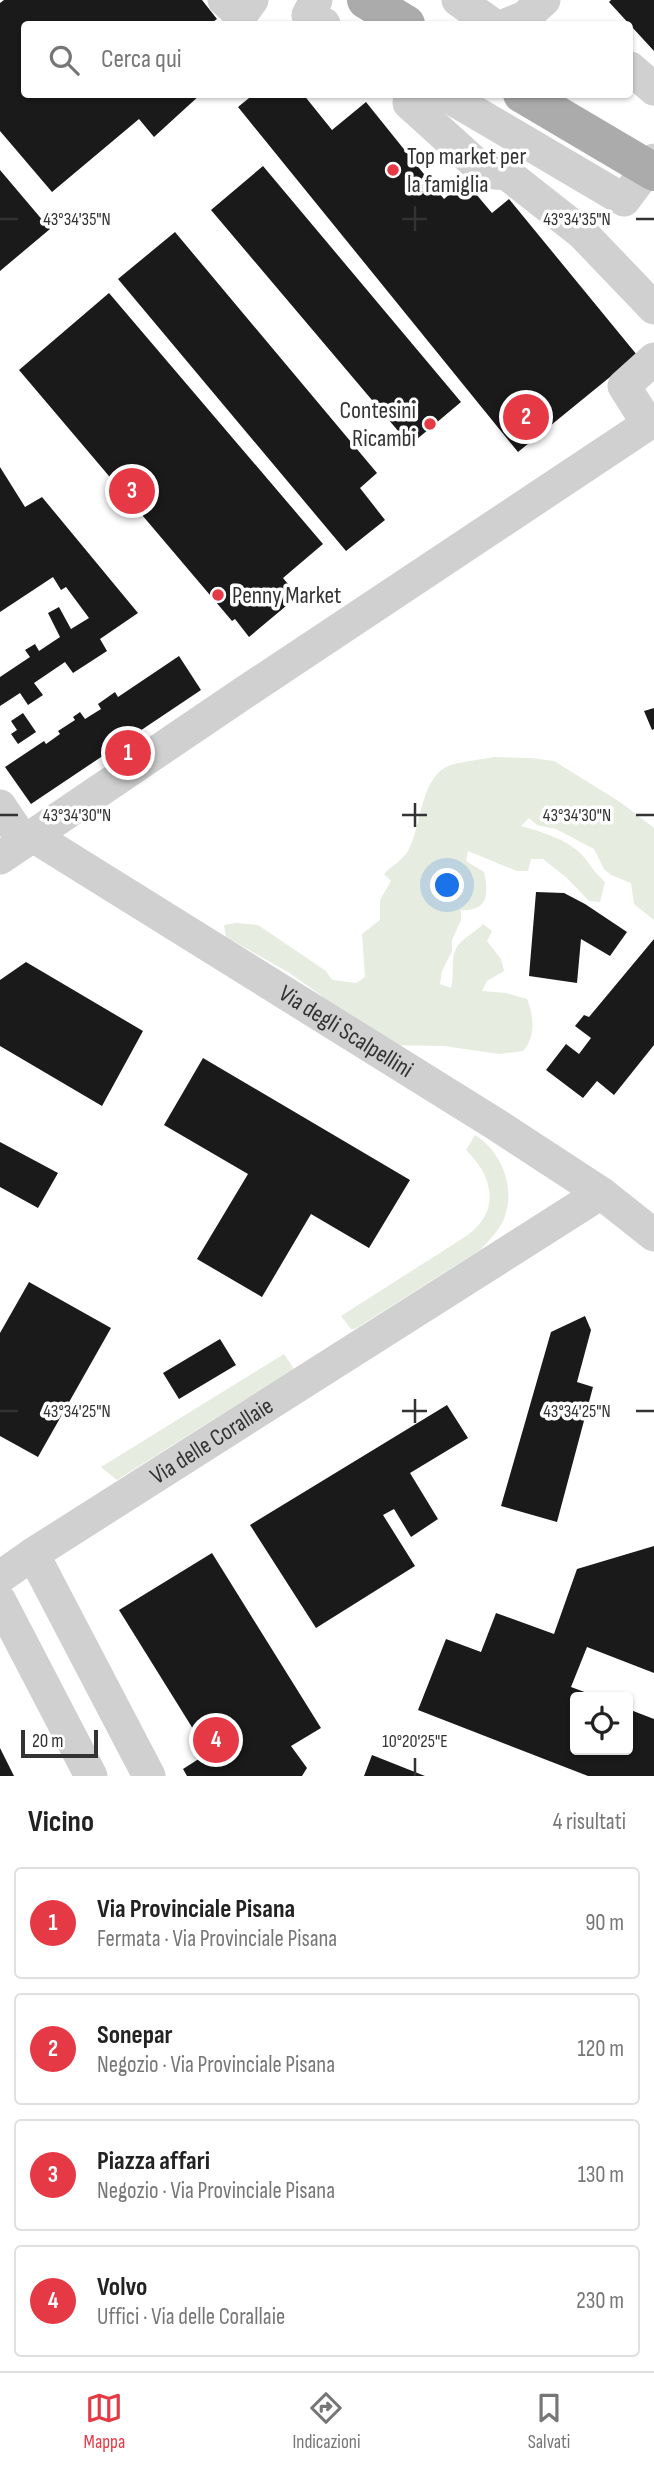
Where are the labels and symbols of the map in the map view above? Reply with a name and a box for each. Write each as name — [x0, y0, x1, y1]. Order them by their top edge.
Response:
place label: Top market per la famiglia — [407, 142, 526, 199]
marker: Top market per la famiglia — [385, 162, 401, 178]
text: 43°34'35"N — [43, 209, 111, 230]
text: 43°34'35"N — [543, 209, 611, 230]
pin: 2 — [503, 391, 549, 443]
place label: Contesini Ricambi — [340, 396, 416, 453]
marker: Contesini Ricambi — [422, 416, 438, 432]
pin: 3 — [109, 465, 155, 517]
place label: Penny Market — [232, 581, 341, 610]
marker: Penny Market — [210, 587, 226, 603]
pin: 1 — [105, 727, 151, 779]
text: 43°34'30"N — [43, 805, 111, 826]
text: 43°34'30"N — [543, 805, 611, 826]
your location — [430, 868, 464, 902]
street label: Via degli Scalpellini — [274, 978, 419, 1084]
street label: Via delle Corallaie — [145, 1391, 278, 1490]
text: 43°34'25"N — [43, 1401, 111, 1422]
text: 43°34'25"N — [543, 1401, 611, 1422]
pin: 4 — [193, 1714, 239, 1766]
scale bar — [21, 1727, 98, 1759]
text: 10°20'25"E — [382, 1731, 448, 1752]

